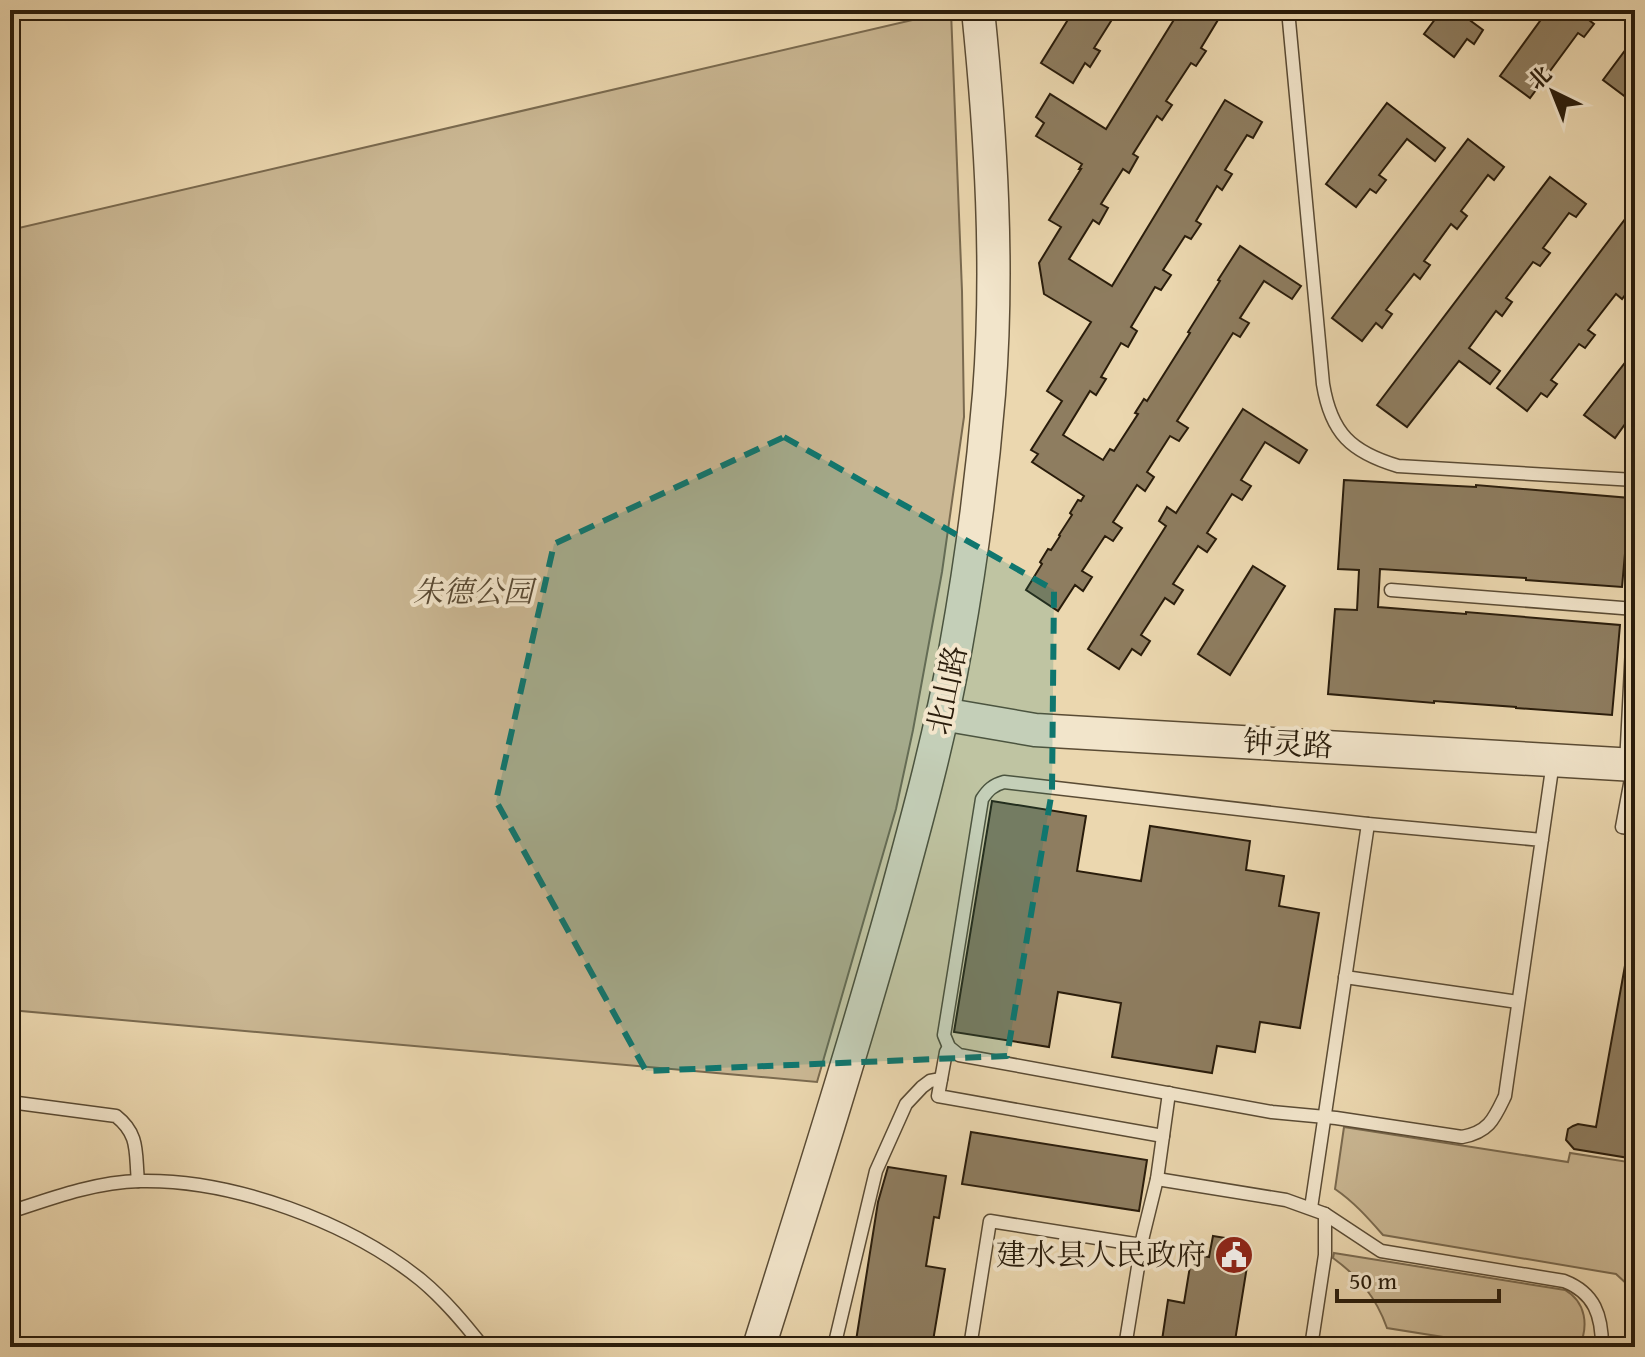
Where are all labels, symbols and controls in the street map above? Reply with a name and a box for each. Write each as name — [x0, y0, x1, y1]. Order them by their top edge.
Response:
north arrow — [1513, 52, 1593, 132]
text: 北 — [1520, 58, 1558, 97]
park label: 朱德公园 — [413, 569, 537, 613]
street label: 北山路 — [915, 641, 977, 738]
street label: 钟灵路 — [1242, 719, 1334, 767]
place label: 建水县人民政府 — [996, 1232, 1206, 1276]
public building icon: 建水县人民政府 — [1213, 1234, 1255, 1276]
scale bar — [1337, 1253, 1499, 1303]
text: 50 m — [1349, 1263, 1397, 1298]

